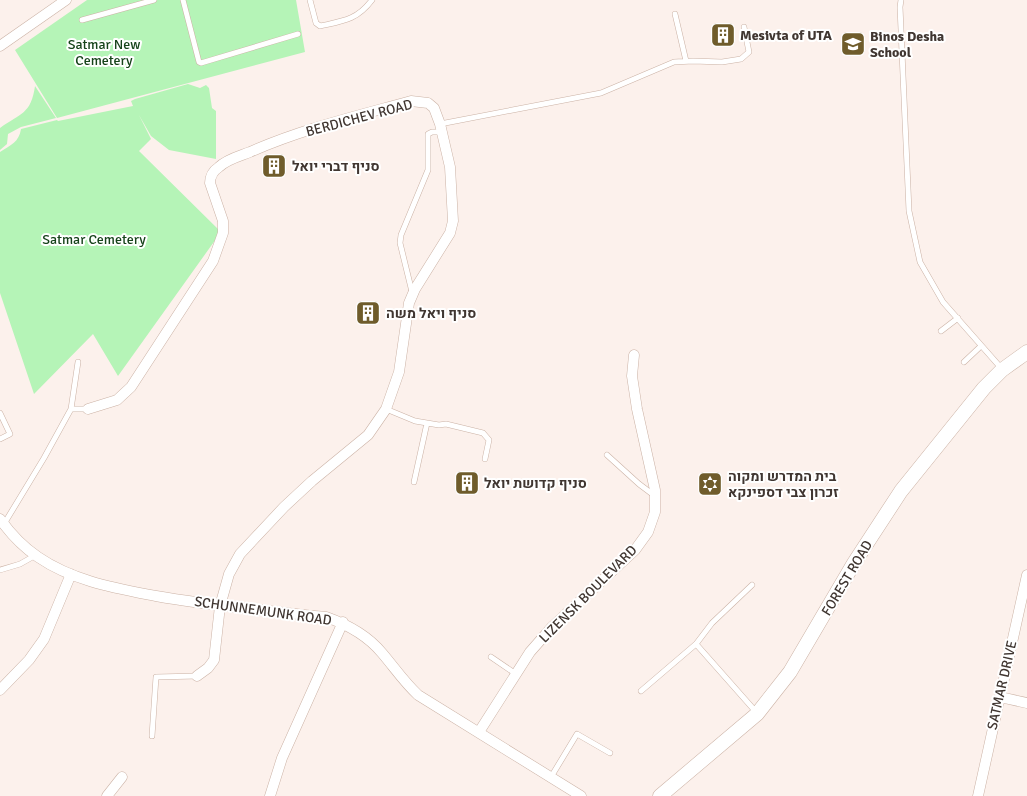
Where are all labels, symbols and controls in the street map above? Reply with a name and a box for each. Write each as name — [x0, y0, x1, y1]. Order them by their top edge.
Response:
building icon: Mesivta of UTA — [710, 22, 736, 48]
place label: Mesivta of UTA — [740, 27, 832, 44]
place label: Binos Desha School — [870, 28, 944, 61]
school or university icon: Binos Desha School — [840, 31, 866, 57]
park label: Satmar New Cemetery — [68, 36, 140, 69]
street label: BERDICHEV ROAD — [304, 96, 414, 140]
building icon: סניף דברי יואל — [261, 153, 287, 179]
place label: סניף דברי יואל — [292, 158, 380, 175]
park label: Satmar Cemetery — [42, 231, 146, 248]
building icon: סניף ויאל משה — [355, 300, 381, 326]
place label: סניף ויאל משה — [386, 305, 476, 322]
place label: בית המדרש ומקוה זכרון צבי דספינקא — [728, 468, 839, 501]
building icon: סניף קדושת יואל — [454, 470, 480, 496]
synagogue icon: בית המדרש ומקוה זכרון צבי דספינקא — [697, 471, 723, 497]
place label: סניף קדושת יואל — [484, 475, 587, 492]
street label: FOREST ROAD — [818, 537, 876, 619]
street label: LIZENSK BOULEVARD — [536, 542, 640, 646]
street label: SCHUNNEMUNK ROAD — [193, 593, 333, 629]
street label: SATMAR DRIVE — [983, 639, 1021, 731]

